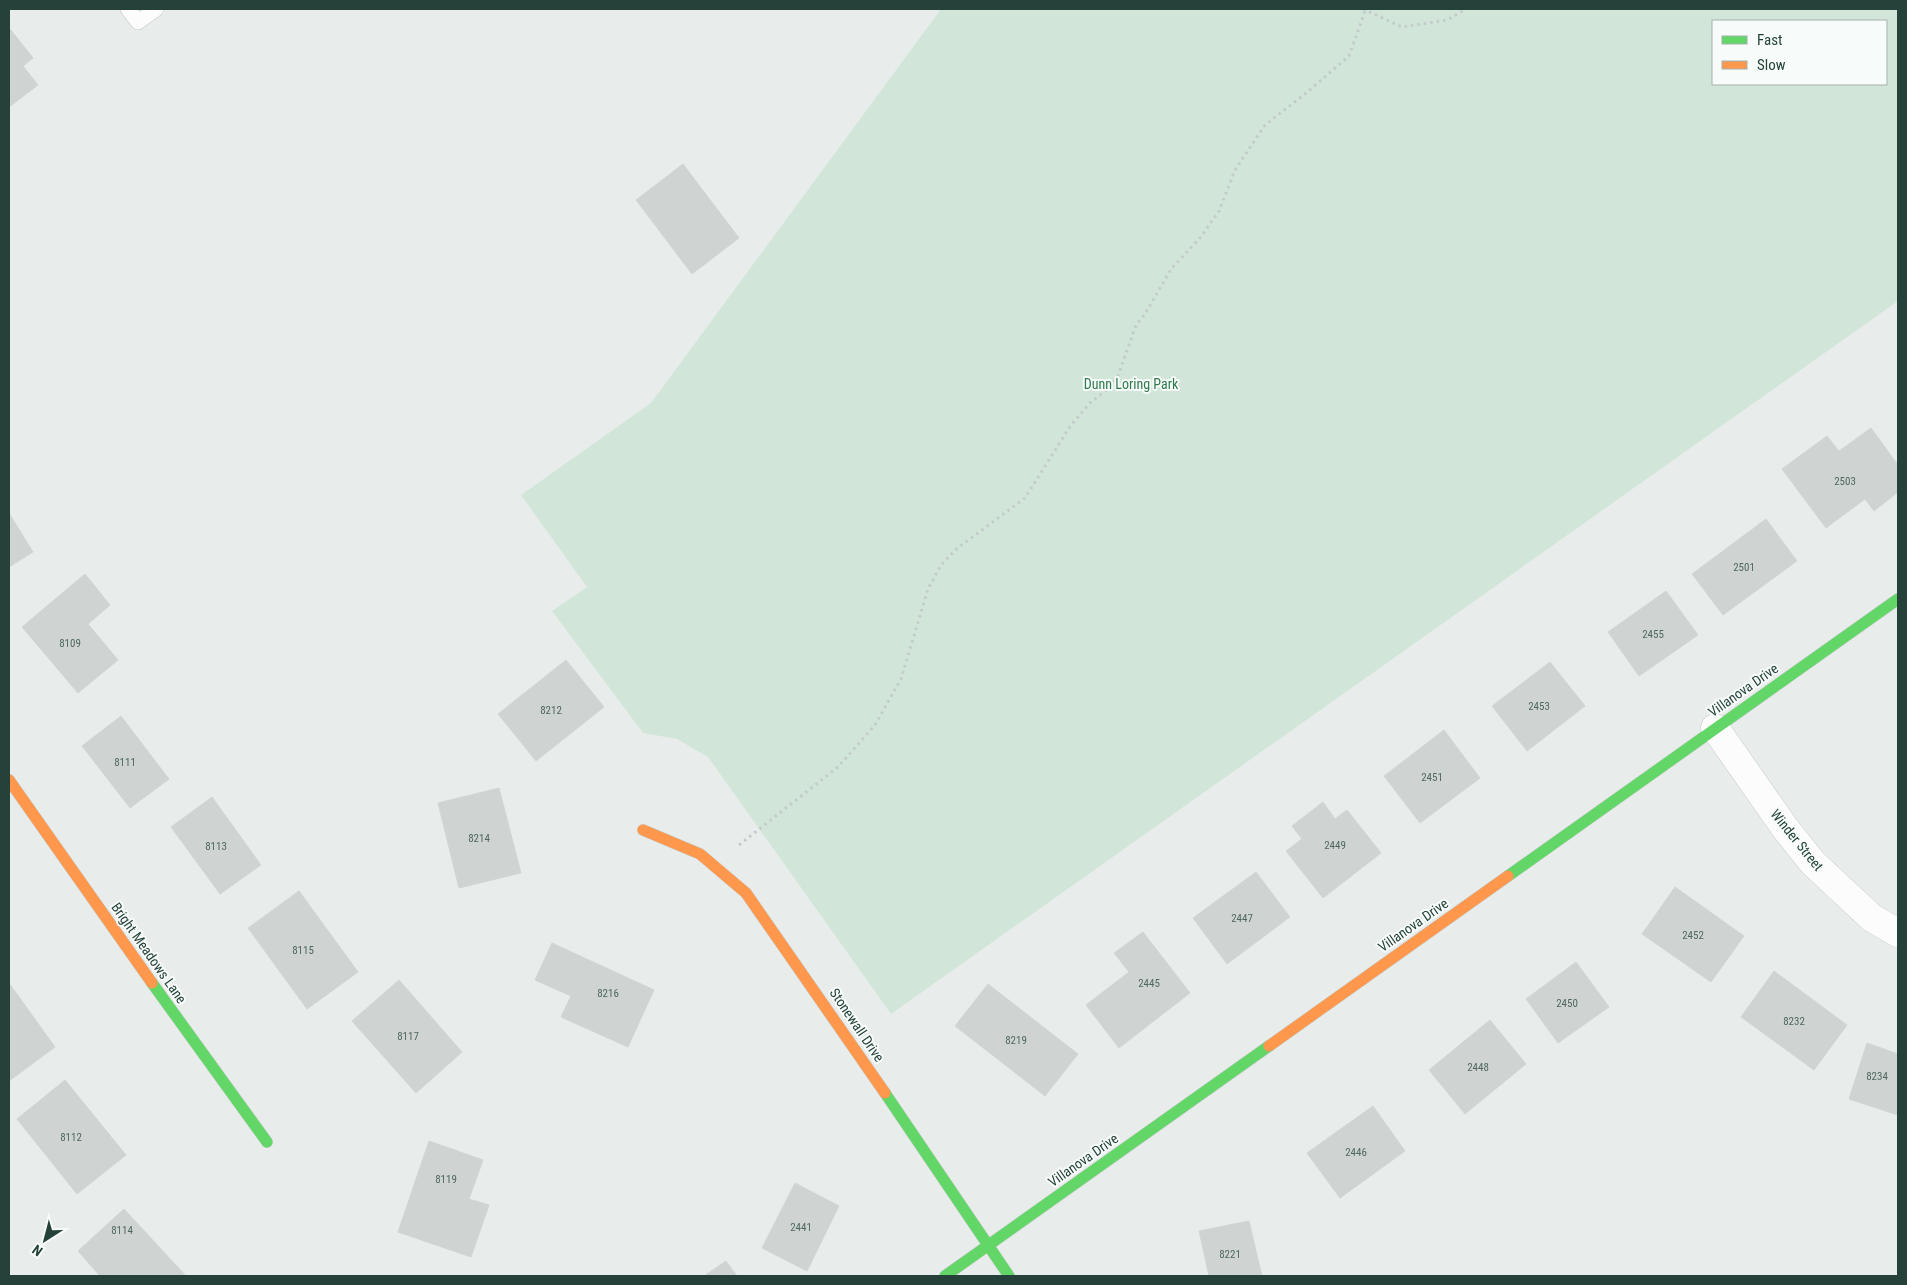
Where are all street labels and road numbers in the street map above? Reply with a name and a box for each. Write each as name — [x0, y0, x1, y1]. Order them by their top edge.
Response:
street label: Villanova Drive — [1705, 660, 1781, 720]
street label: Winder Street — [1767, 806, 1827, 874]
street label: Villanova Drive — [1375, 895, 1451, 955]
street label: Bright Meadows Lane — [108, 900, 190, 1007]
street label: Stonewall Drive — [827, 985, 888, 1065]
street label: Villanova Drive — [1045, 1130, 1121, 1190]

